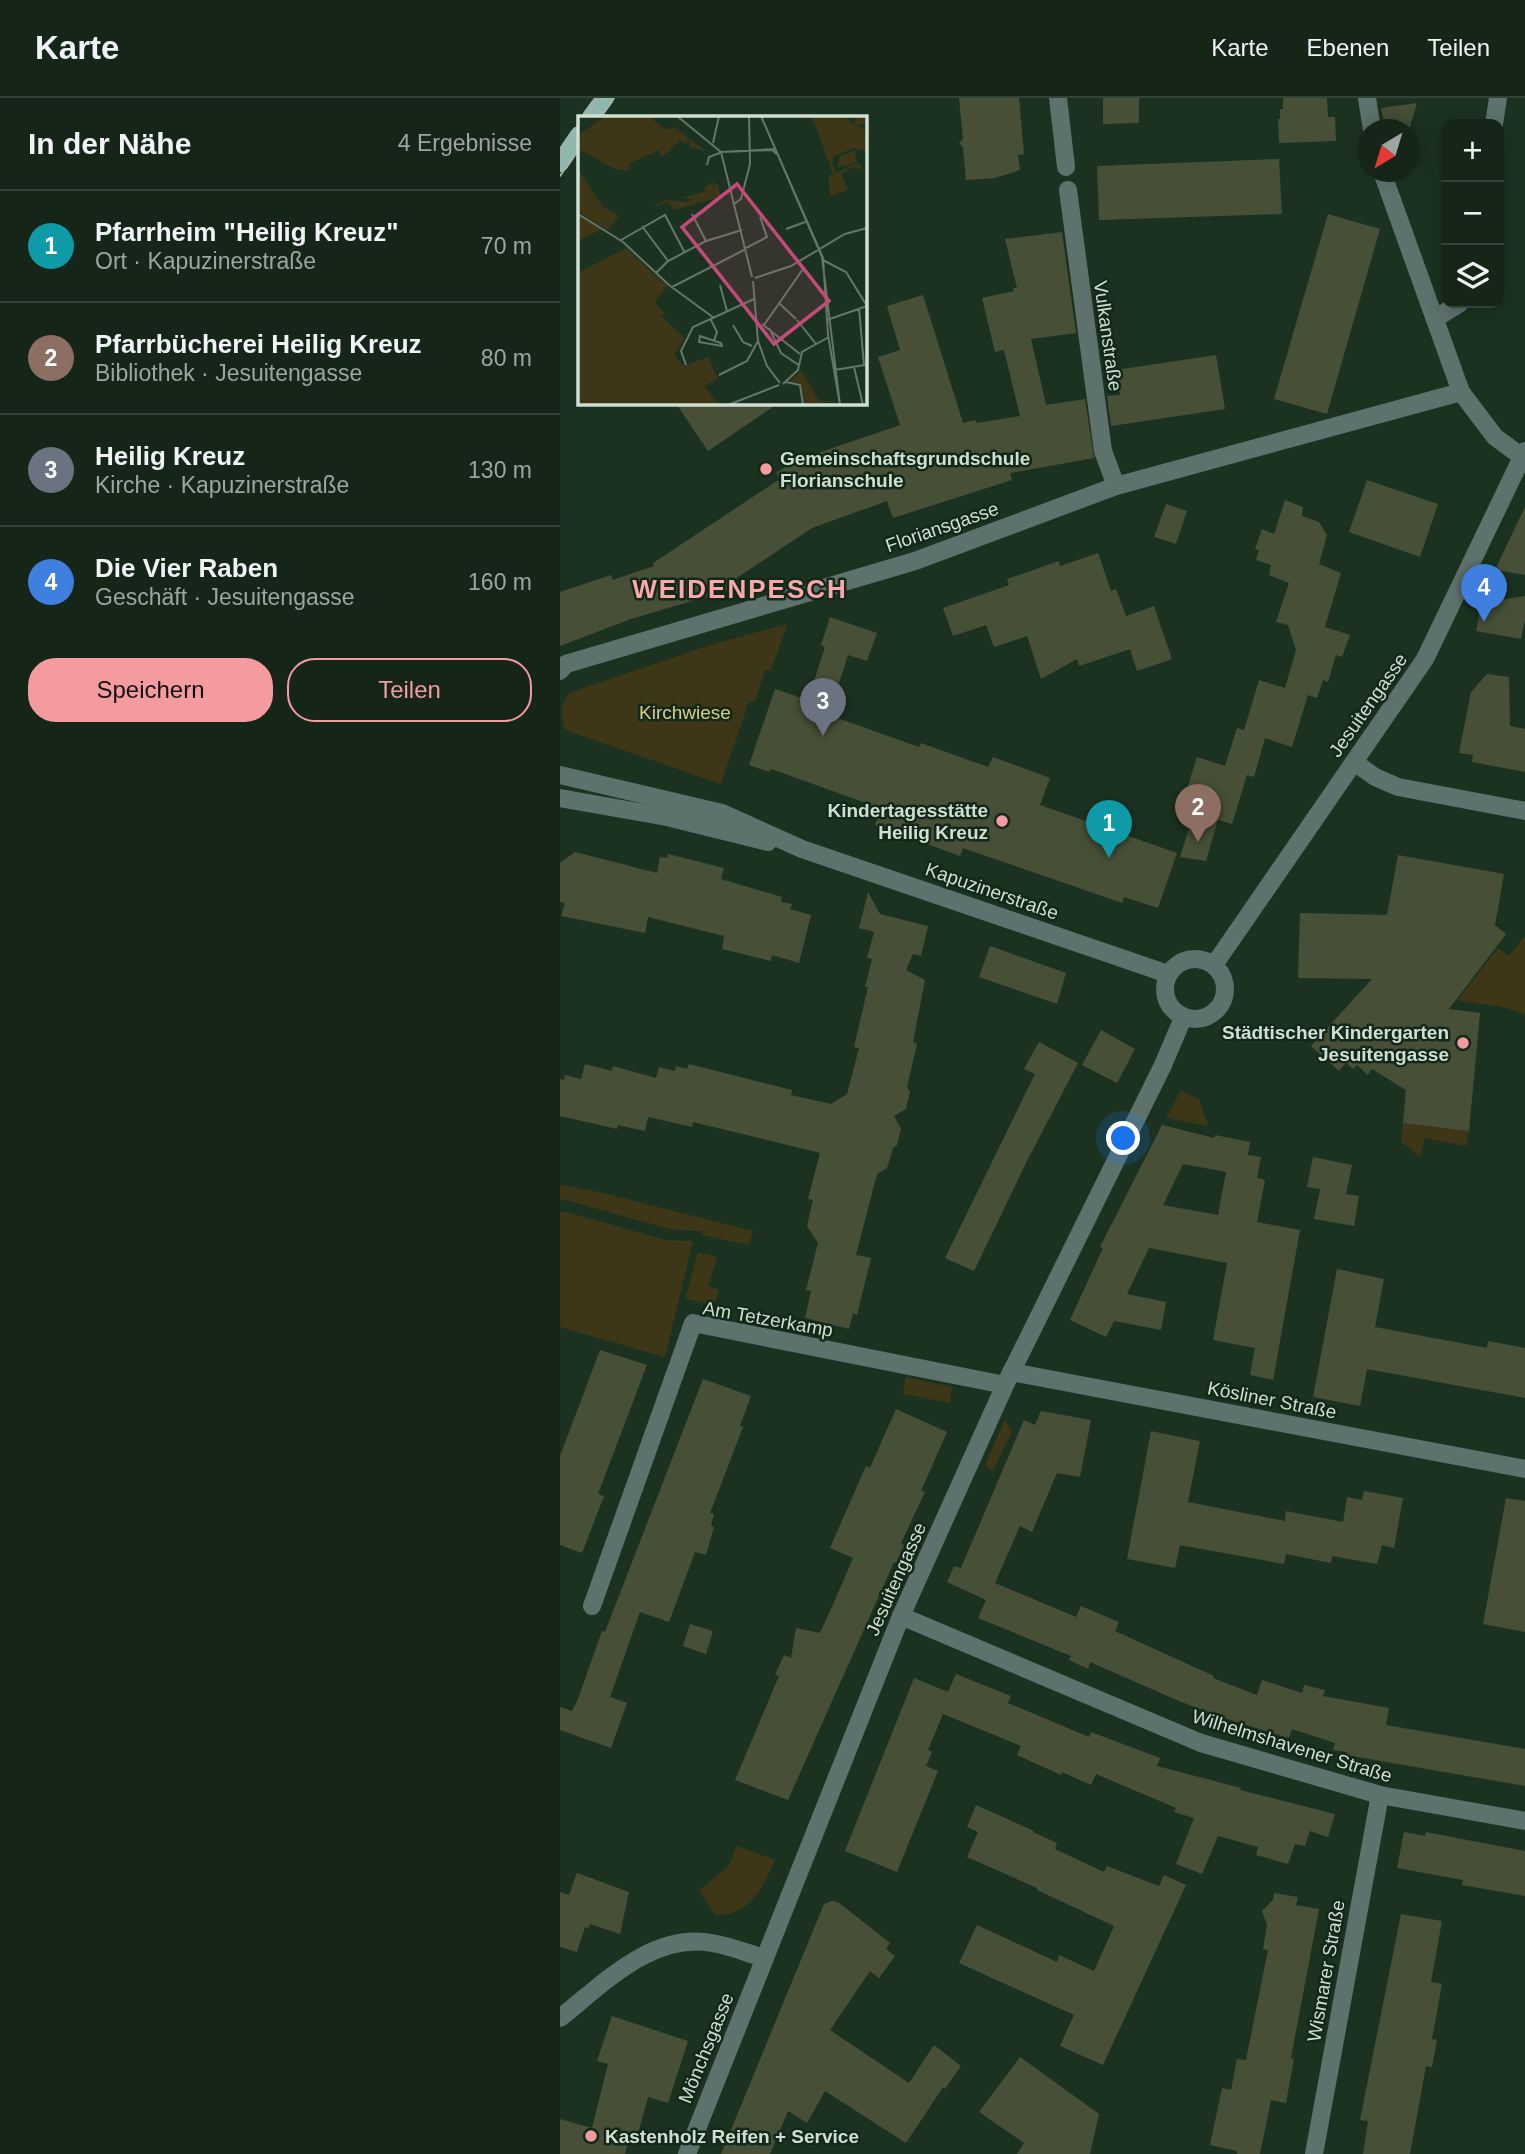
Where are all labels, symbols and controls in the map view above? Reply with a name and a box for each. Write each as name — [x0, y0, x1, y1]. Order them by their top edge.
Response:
text: Karte — [35, 29, 119, 66]
text: Karte — [1211, 34, 1269, 61]
text: Ebenen — [1307, 34, 1389, 61]
text: Teilen — [1427, 34, 1490, 61]
inset map — [578, 116, 866, 404]
north arrow — [1357, 119, 1420, 182]
map controls — [1441, 119, 1504, 308]
button: + — [1441, 119, 1504, 182]
text: In der Nähe — [28, 127, 191, 160]
text: 4 Ergebnisse — [398, 130, 532, 156]
button: − — [1441, 182, 1504, 245]
text: Pfarrheim "Heilig Kreuz" — [95, 217, 399, 247]
text: 1 — [45, 233, 57, 259]
text: 70 m — [481, 233, 532, 259]
button: layers — [1441, 245, 1504, 308]
text: Ort · Kapuzinerstraße — [95, 248, 316, 274]
street label: Vulkanstraße — [1090, 279, 1126, 393]
text: Pfarrbücherei Heilig Kreuz — [95, 329, 422, 359]
text: 2 — [45, 345, 57, 371]
text: 80 m — [481, 345, 532, 371]
text: Bibliothek · Jesuitengasse — [95, 360, 362, 386]
text: Heilig Kreuz — [95, 441, 245, 471]
place label: Gemeinschaftsgrundschule Florianschule — [780, 448, 1030, 491]
text: 3 — [45, 457, 57, 483]
text: 130 m — [468, 457, 532, 483]
marker: Gemeinschaftsgrundschule Florianschule — [758, 461, 774, 477]
text: Kirche · Kapuzinerstraße — [95, 472, 349, 498]
street label: Floriansgasse — [883, 498, 1001, 556]
text: Die Vier Raben — [95, 553, 278, 583]
pin: 4 — [1461, 564, 1507, 622]
text: 4 — [45, 569, 57, 595]
text: 160 m — [468, 569, 532, 595]
district label: WEIDENPESCH — [632, 574, 848, 604]
text: Geschäft · Jesuitengasse — [95, 584, 355, 610]
street label: Jesuitengasse — [1325, 649, 1411, 761]
button: Speichern — [28, 658, 273, 722]
button: Teilen — [287, 658, 532, 722]
pin: 3 — [800, 678, 846, 736]
park label: Kirchwiese — [639, 702, 731, 723]
pin: 2 — [1175, 784, 1221, 842]
place label: Kindertagesstätte Heilig Kreuz — [828, 800, 988, 843]
pin: 1 — [1086, 800, 1132, 858]
marker: Kindertagesstätte Heilig Kreuz — [994, 813, 1010, 829]
street label: Kapuzinerstraße — [923, 858, 1061, 924]
place label: Städtischer Kindergarten Jesuitengasse — [1222, 1022, 1449, 1065]
marker: Städtischer Kindergarten Jesuitengasse — [1455, 1035, 1471, 1051]
your location — [1106, 1121, 1140, 1155]
street label: Am Tetzerkamp — [701, 1297, 835, 1341]
street label: Kösliner Straße — [1206, 1377, 1338, 1423]
street label: Jesuitengasse — [862, 1519, 930, 1639]
street label: Wilhelmshavener Straße — [1189, 1706, 1395, 1786]
street label: Wismarer Straße — [1303, 1898, 1349, 2044]
street label: Mönchsgasse — [674, 1990, 738, 2106]
place label: Kastenholz Reifen + Service — [605, 2126, 859, 2147]
marker: Kastenholz Reifen + Service — [583, 2128, 599, 2144]

